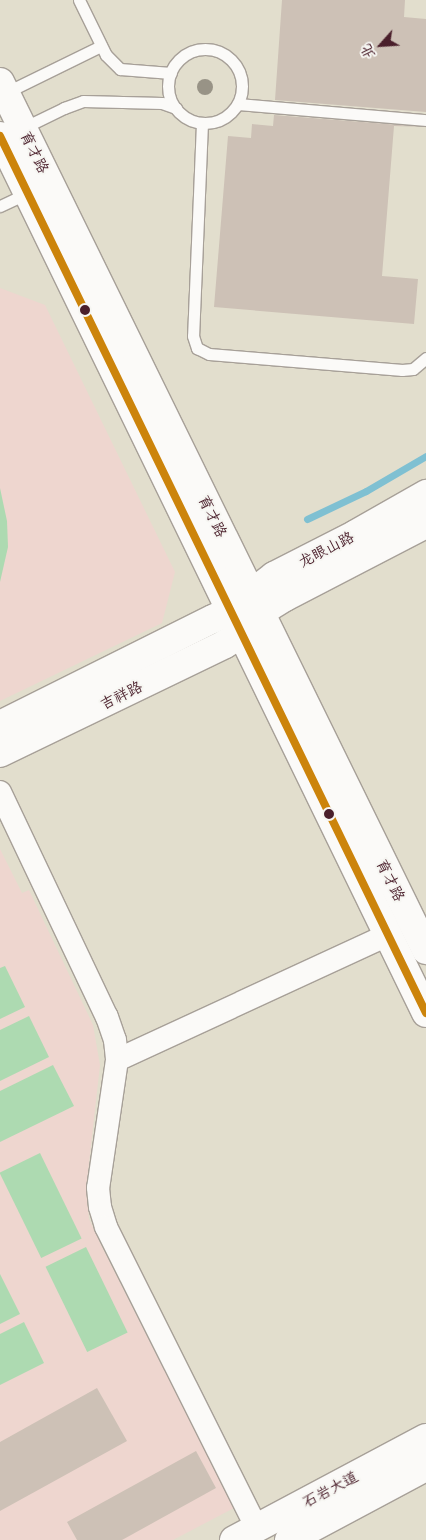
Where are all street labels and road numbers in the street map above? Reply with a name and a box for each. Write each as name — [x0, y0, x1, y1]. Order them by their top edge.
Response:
street label: 育才路 — [17, 128, 53, 176]
street label: 育才路 — [195, 492, 231, 540]
street label: 龙眼山路 — [295, 527, 357, 571]
street label: 吉祥路 — [97, 677, 145, 713]
street label: 育才路 — [373, 856, 409, 904]
street label: 石岩大道 — [299, 1467, 361, 1511]

